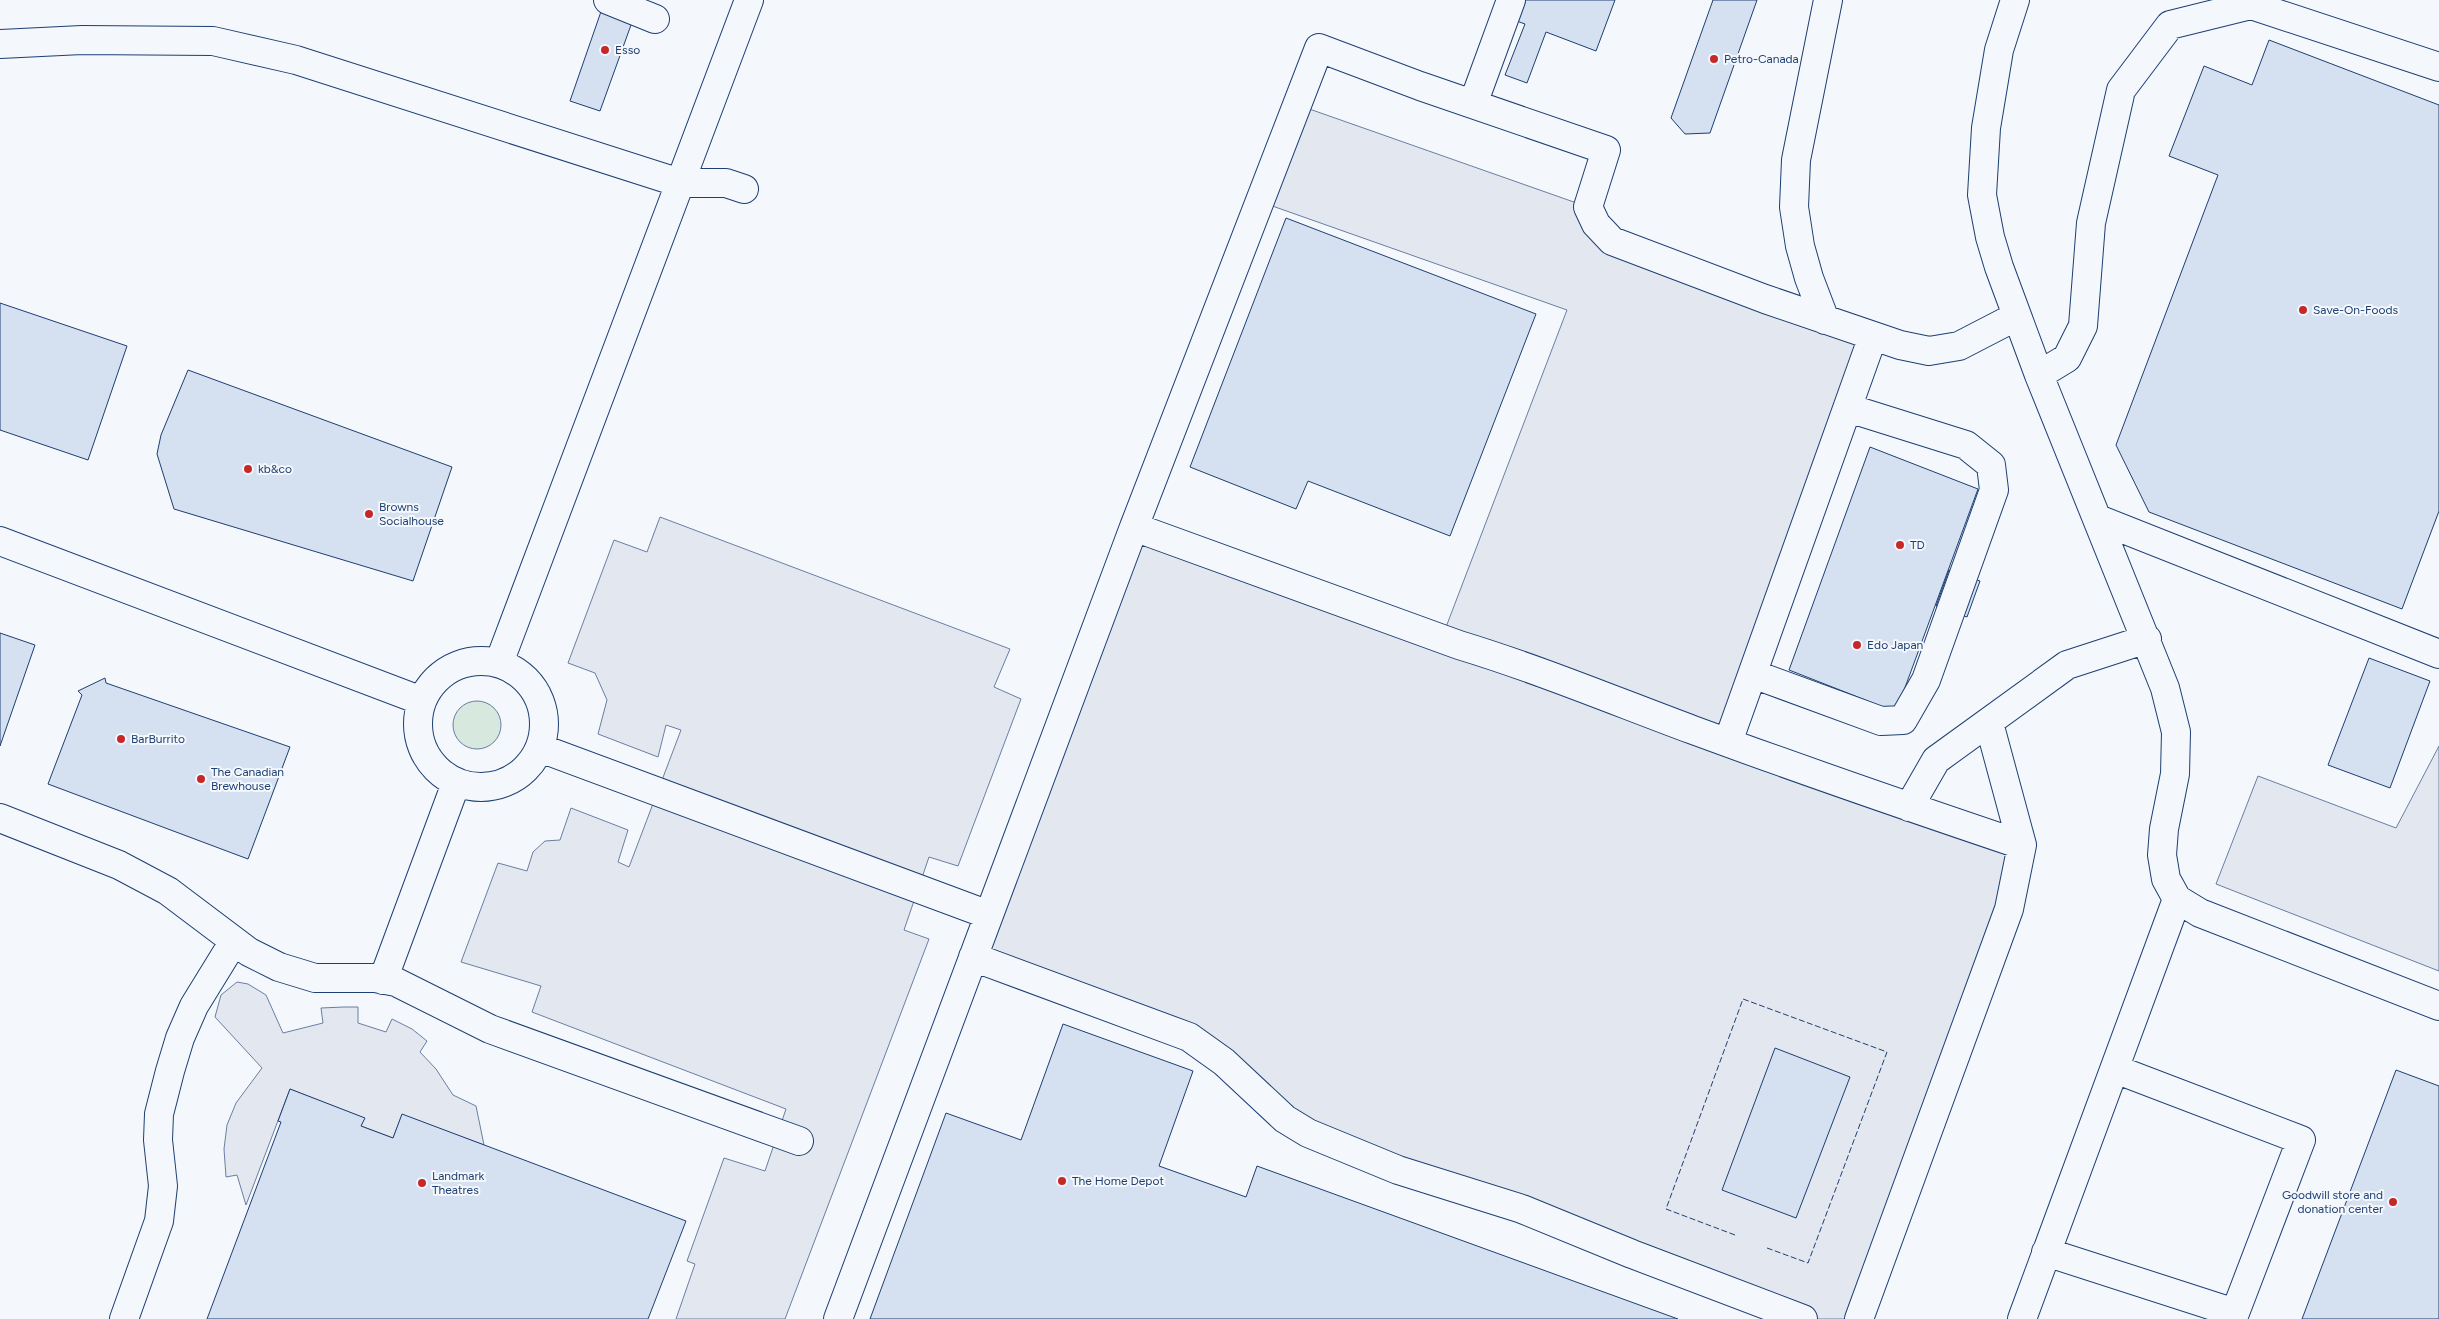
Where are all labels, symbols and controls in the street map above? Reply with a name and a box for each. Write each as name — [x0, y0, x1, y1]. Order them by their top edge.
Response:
place label: Esso — [615, 43, 640, 57]
marker: Esso — [599, 44, 611, 56]
place label: Petro-Canada — [1724, 52, 1799, 66]
marker: Petro-Canada — [1708, 53, 1720, 65]
place label: Save-On-Foods — [2313, 303, 2398, 317]
marker: Save-On-Foods — [2297, 304, 2309, 316]
place label: kb&co — [258, 462, 292, 476]
marker: kb&co — [242, 463, 254, 475]
place label: Browns Socialhouse — [379, 500, 444, 528]
marker: Browns Socialhouse — [363, 508, 375, 520]
place label: TD — [1910, 538, 1925, 552]
marker: TD — [1894, 539, 1906, 551]
place label: Edo Japan — [1867, 638, 1924, 652]
marker: Edo Japan — [1851, 639, 1863, 651]
place label: BarBurrito — [131, 732, 185, 746]
marker: BarBurrito — [115, 733, 127, 745]
place label: The Canadian Brewhouse — [211, 765, 284, 793]
marker: The Canadian Brewhouse — [195, 773, 207, 785]
place label: Landmark Theatres — [432, 1169, 484, 1197]
place label: The Home Depot — [1072, 1174, 1164, 1188]
marker: The Home Depot — [1056, 1175, 1068, 1187]
marker: Landmark Theatres — [416, 1177, 428, 1189]
place label: Goodwill store and donation center — [2282, 1188, 2383, 1216]
marker: Goodwill store and donation center — [2387, 1196, 2399, 1208]

